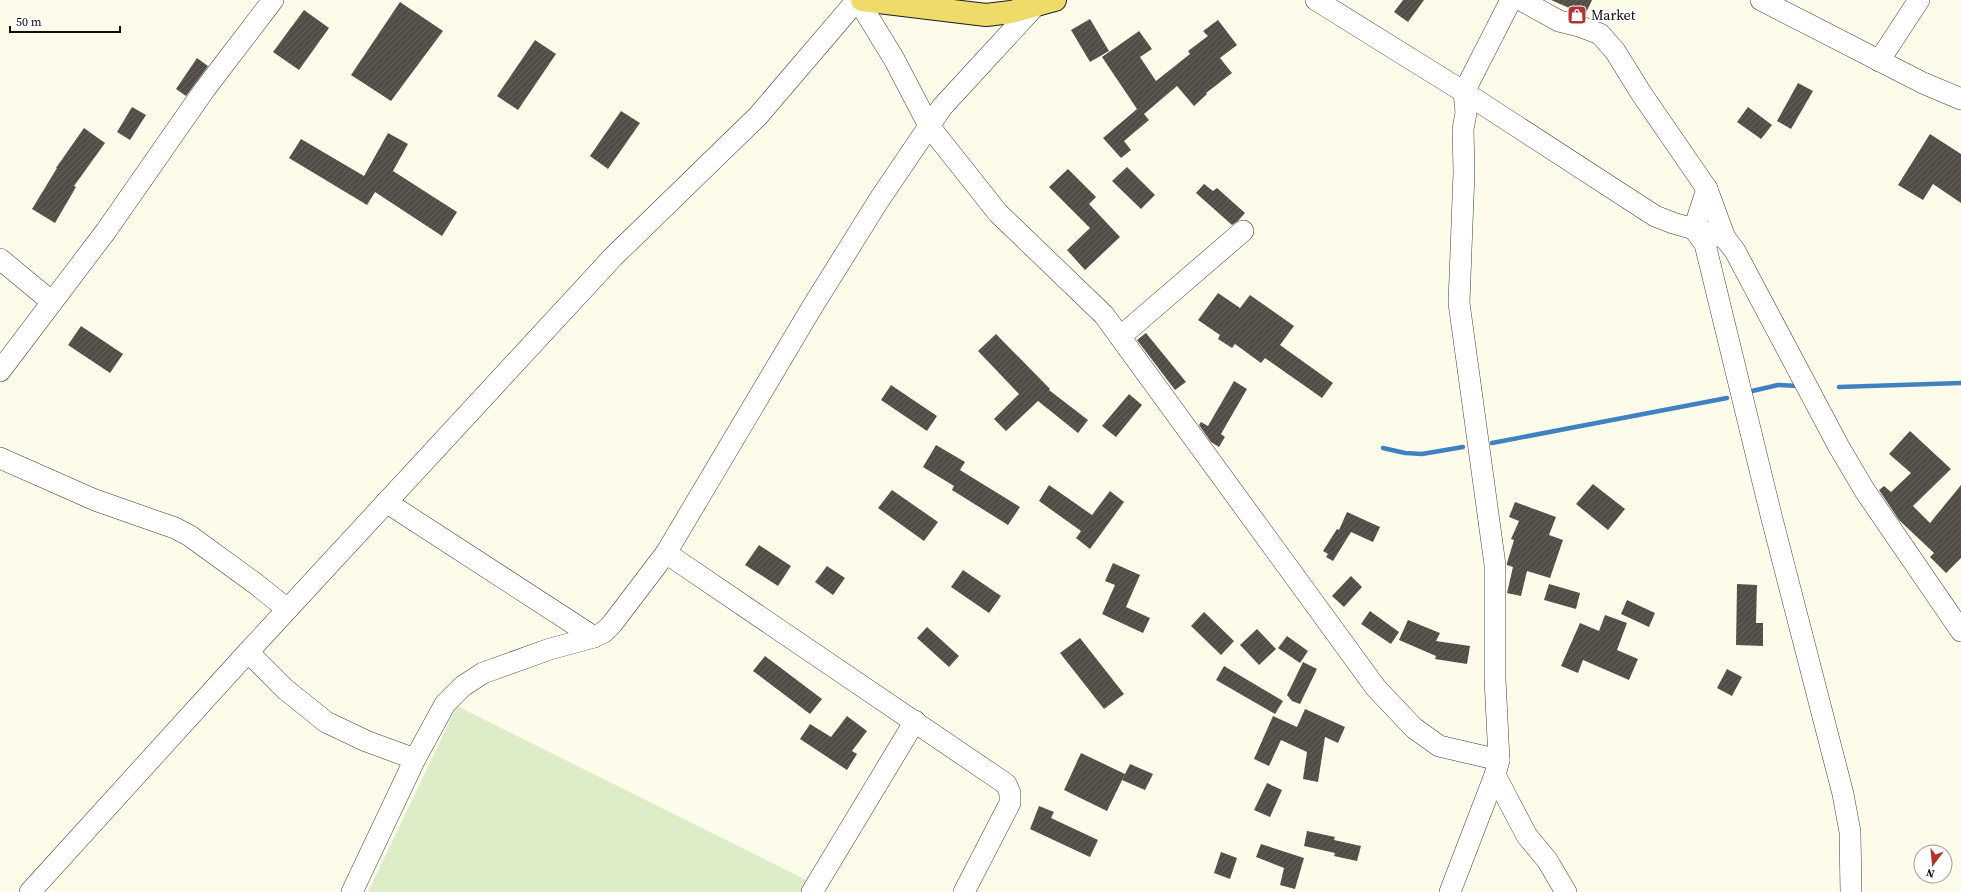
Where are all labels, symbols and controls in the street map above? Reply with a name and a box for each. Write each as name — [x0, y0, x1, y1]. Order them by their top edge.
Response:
shop icon: Market — [1566, 4, 1588, 26]
place label: Market — [1591, 5, 1636, 25]
scale bar — [10, 8, 120, 34]
text: 50 m — [16, 14, 42, 30]
north arrow — [1913, 844, 1953, 884]
text: N — [1924, 865, 1936, 881]

